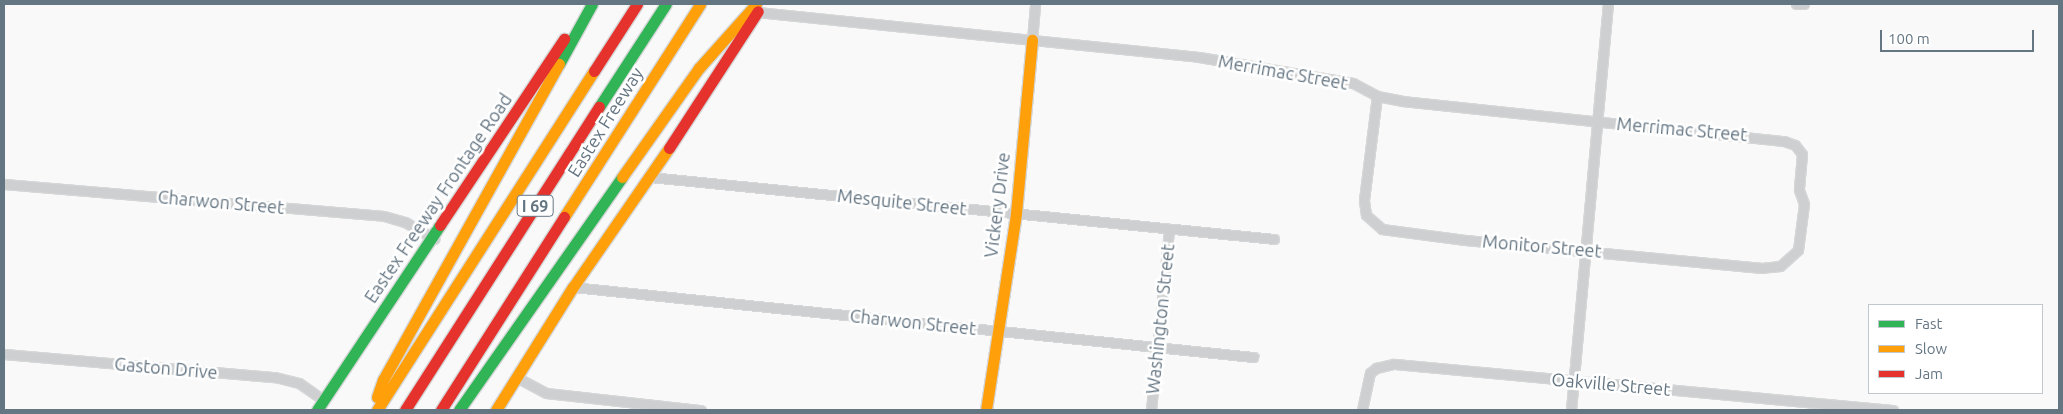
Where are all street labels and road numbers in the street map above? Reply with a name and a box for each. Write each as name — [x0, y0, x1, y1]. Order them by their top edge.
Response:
street label: Merrimac Street — [1217, 50, 1349, 94]
street label: Eastex Freeway — [563, 63, 647, 181]
street label: Eastex Freeway Frontage Road — [360, 89, 516, 307]
street label: Merrimac Street — [1616, 113, 1748, 145]
street label: Vickery Drive — [980, 151, 1014, 259]
street label: Mesquite Street — [836, 184, 968, 220]
street label: Charwon Street — [157, 186, 285, 218]
road number: I 69 — [516, 192, 554, 220]
street label: Monitor Street — [1481, 230, 1603, 262]
street label: Washington Street — [1141, 243, 1179, 395]
street label: Charwon Street — [849, 305, 977, 339]
street label: Gaston Drive — [113, 353, 219, 383]
street label: Oakville Street — [1551, 368, 1671, 400]

